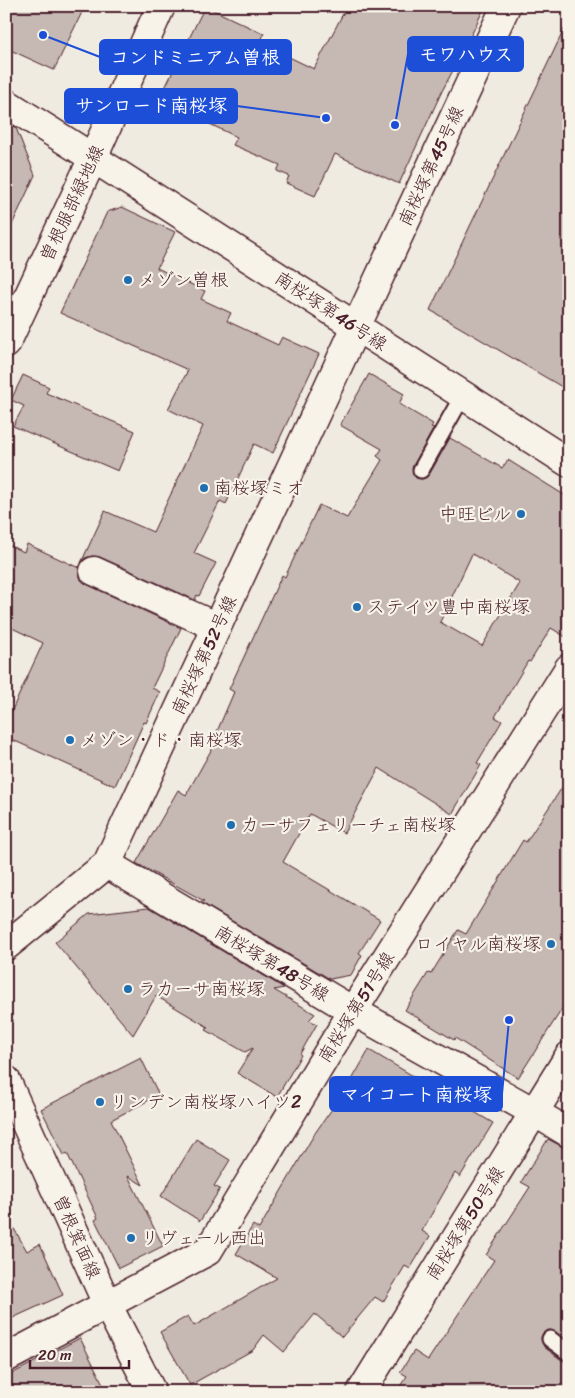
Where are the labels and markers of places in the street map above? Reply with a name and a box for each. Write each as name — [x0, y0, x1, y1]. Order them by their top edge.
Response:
callout: モワハウス — [408, 37, 523, 71]
callout: コンドミニアム曽根 — [100, 40, 291, 74]
callout: サンロード南桜塚 — [65, 89, 237, 123]
place label: メゾン曽根 — [138, 264, 229, 296]
marker: メゾン曽根 — [122, 274, 134, 286]
place label: 南桜塚ミオ — [214, 472, 304, 504]
marker: 南桜塚ミオ — [198, 482, 210, 494]
place label: 中旺ビル — [439, 498, 511, 530]
marker: 中旺ビル — [515, 508, 527, 520]
place label: ステイツ豊中南桜塚 — [367, 591, 530, 623]
marker: ステイツ豊中南桜塚 — [351, 601, 363, 613]
place label: メゾン・ド・南桜塚 — [80, 724, 242, 756]
marker: メゾン・ド・南桜塚 — [64, 734, 76, 746]
place label: カーサフェリーチェ南桜塚 — [241, 809, 456, 841]
marker: カーサフェリーチェ南桜塚 — [225, 819, 237, 831]
place label: ロイヤル南桜塚 — [415, 928, 541, 960]
marker: ロイヤル南桜塚 — [545, 938, 557, 950]
place label: ラカーサ南桜塚 — [138, 973, 265, 1005]
marker: ラカーサ南桜塚 — [122, 983, 134, 995]
callout: マイコート南桜塚 — [330, 1077, 502, 1111]
place label: リンデン南桜塚ハイツ2 — [110, 1086, 301, 1118]
marker: リンデン南桜塚ハイツ2 — [94, 1096, 106, 1108]
place label: リヴェール西出 — [141, 1222, 266, 1254]
marker: リヴェール西出 — [125, 1232, 137, 1244]

